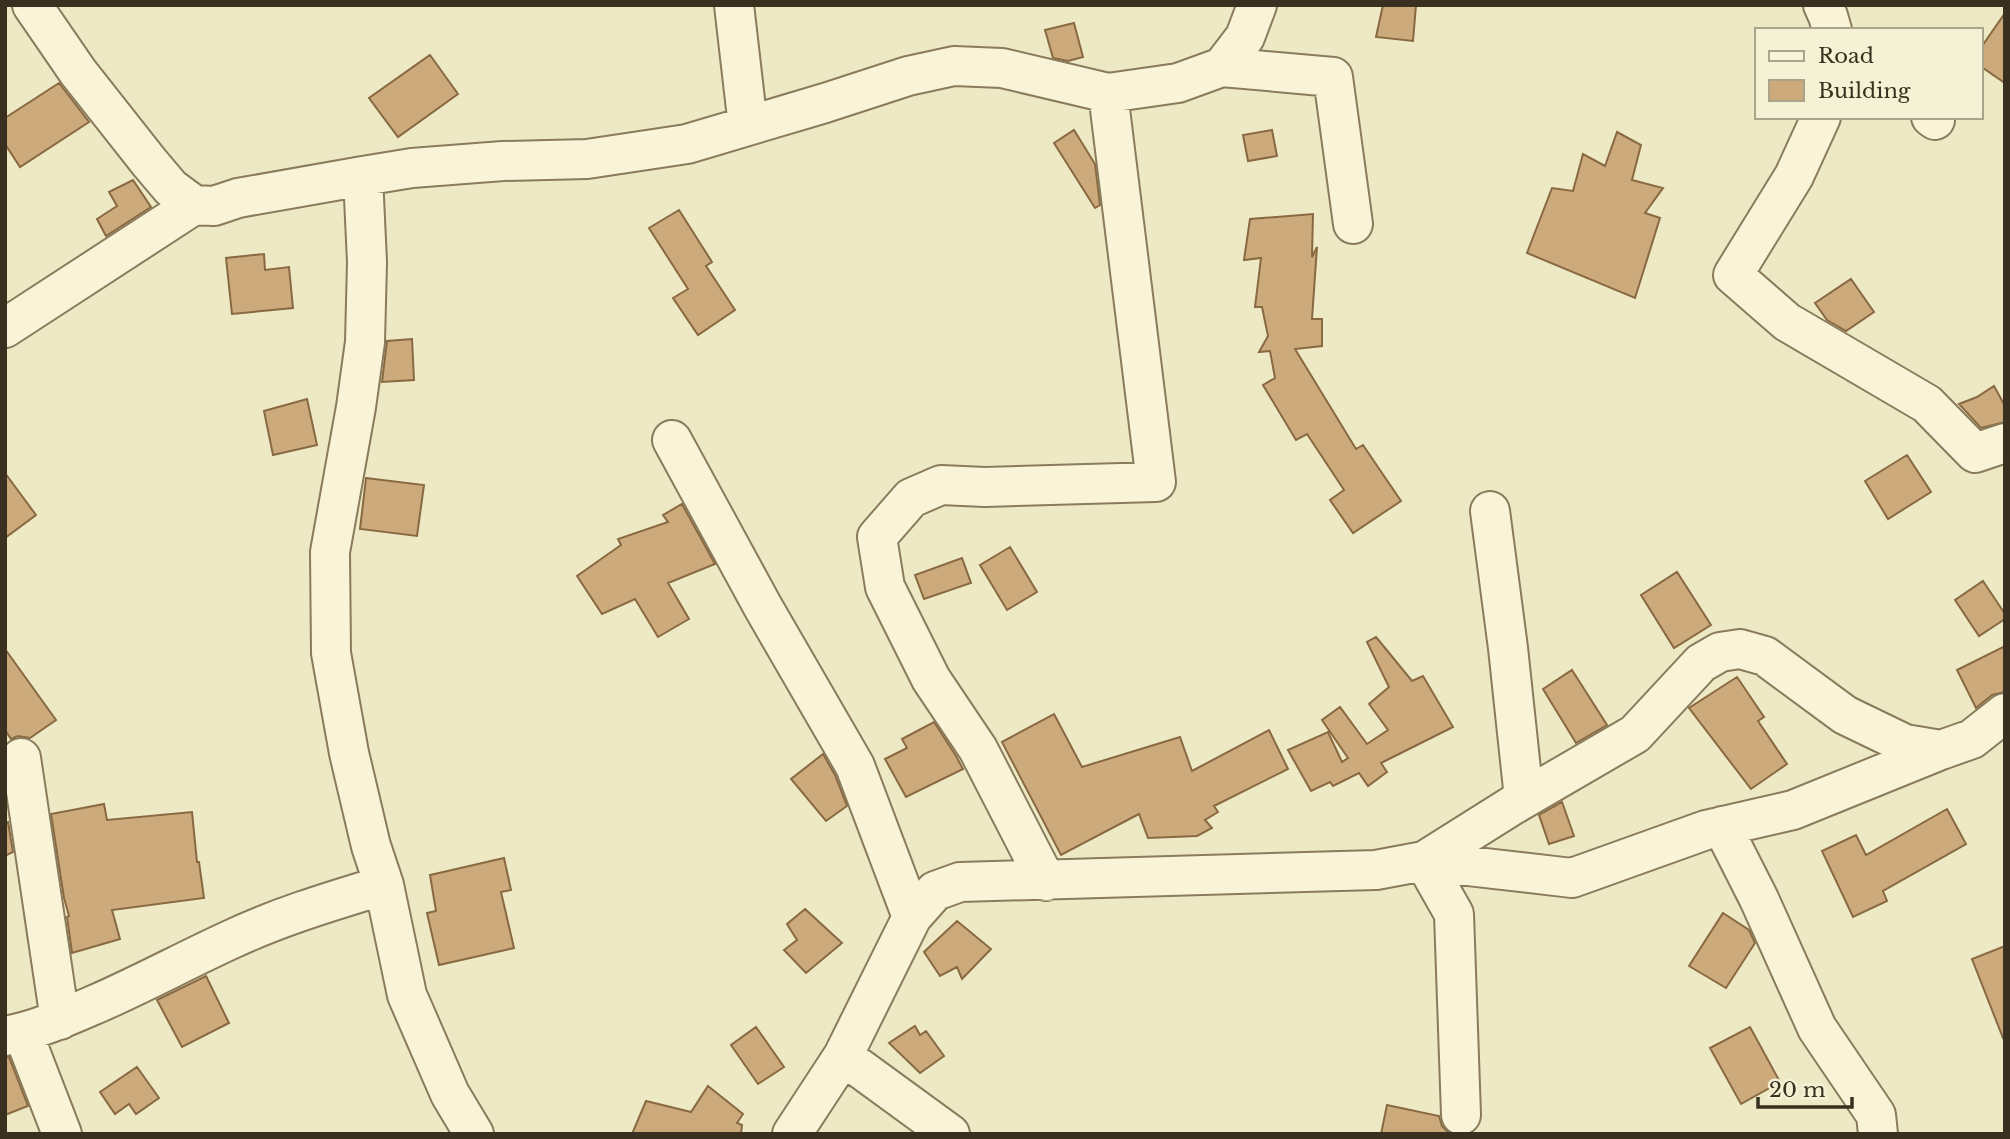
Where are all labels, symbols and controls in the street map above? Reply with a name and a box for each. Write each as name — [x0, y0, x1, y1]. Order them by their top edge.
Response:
legend — [1755, 28, 1982, 119]
text: Road — [1818, 43, 1874, 69]
text: Building — [1818, 78, 1911, 104]
scale bar — [1758, 1066, 1853, 1110]
text: 20 m — [1769, 1077, 1826, 1103]

